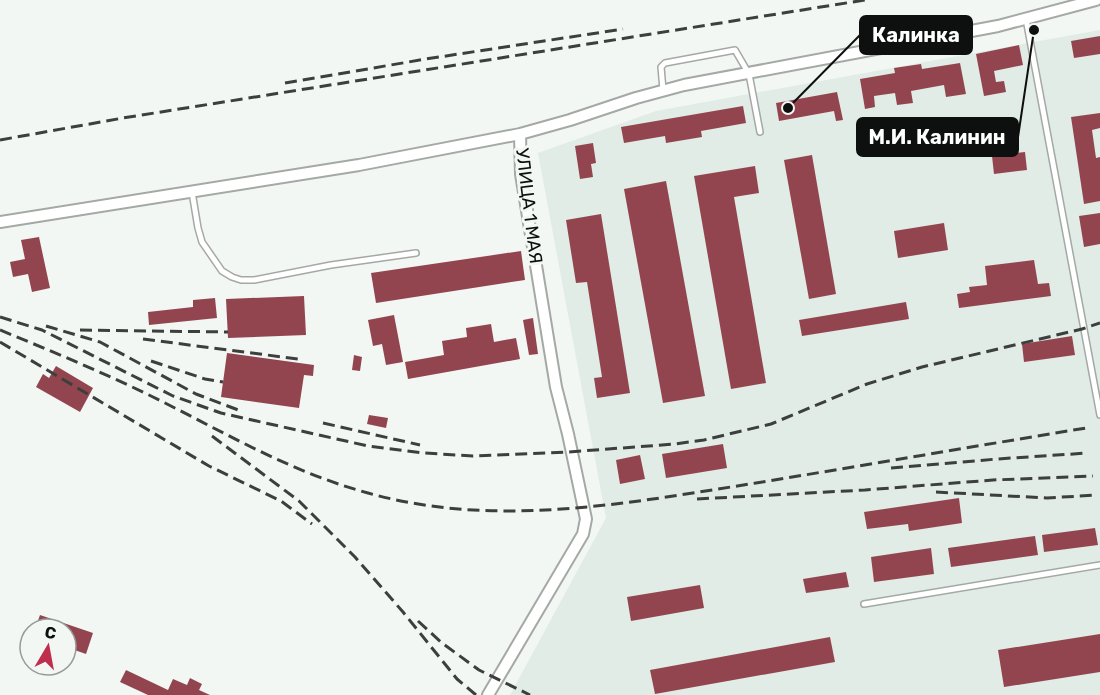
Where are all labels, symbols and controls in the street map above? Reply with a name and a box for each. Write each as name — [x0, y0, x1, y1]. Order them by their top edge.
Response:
callout: Калинка — [860, 16, 972, 54]
text: Калинка — [872, 23, 960, 47]
callout: М.И. Калинин — [857, 118, 1018, 156]
text: М.И. Калинин — [869, 125, 1005, 149]
street label: УЛИЦА 1 МАЯ — [511, 147, 547, 265]
north arrow — [18, 617, 78, 677]
text: С — [43, 622, 58, 643]

